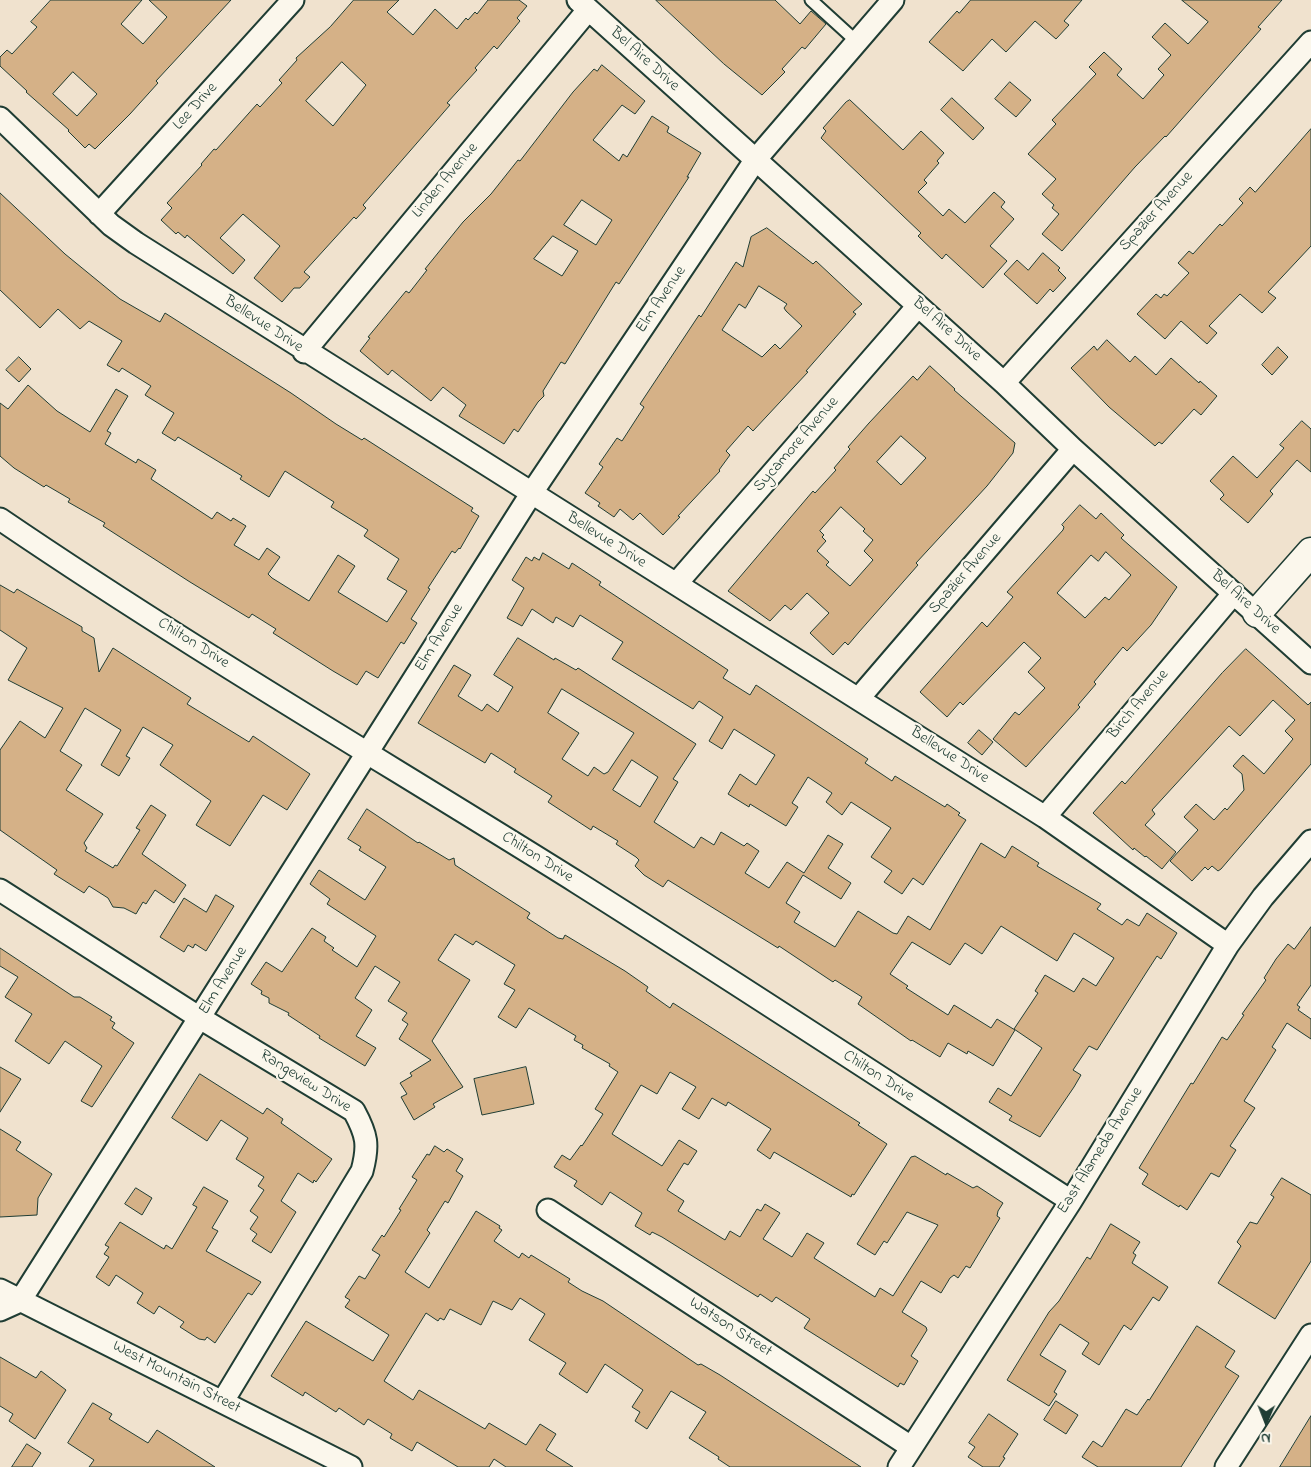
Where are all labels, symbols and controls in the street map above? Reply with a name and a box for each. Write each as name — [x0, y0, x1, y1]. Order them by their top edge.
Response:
street label: Bel Aire Drive — [605, 24, 683, 96]
street label: Lee Drive — [170, 79, 222, 135]
street label: Linden Avenue — [409, 139, 483, 223]
street label: Spazier Avenue — [1116, 168, 1198, 256]
street label: Elm Avenue — [633, 263, 691, 337]
street label: Bellevue Drive — [220, 292, 306, 358]
street label: Bel Aire Drive — [907, 294, 985, 366]
street label: Sycamore Avenue — [750, 393, 844, 497]
street label: Bellevue Drive — [563, 509, 649, 573]
street label: Spazier Avenue — [926, 530, 1006, 618]
street label: Bel Aire Drive — [1206, 567, 1284, 639]
street label: Elm Avenue — [412, 600, 468, 676]
street label: Chilton Drive — [154, 614, 232, 674]
street label: Birch Avenue — [1104, 666, 1174, 744]
street label: Bellevue Drive — [906, 723, 992, 789]
street label: Chilton Drive — [498, 828, 576, 888]
street label: Elm Avenue — [196, 943, 252, 1019]
street label: Rangeview Drive — [256, 1046, 354, 1118]
street label: Chilton Drive — [839, 1047, 917, 1107]
street label: East Alameda Avenue — [1054, 1084, 1148, 1218]
street label: Watson Street — [685, 1294, 775, 1362]
street label: West Mountain Street — [109, 1337, 243, 1419]
north arrow — [1241, 1397, 1291, 1447]
text: N — [1261, 1427, 1271, 1448]

